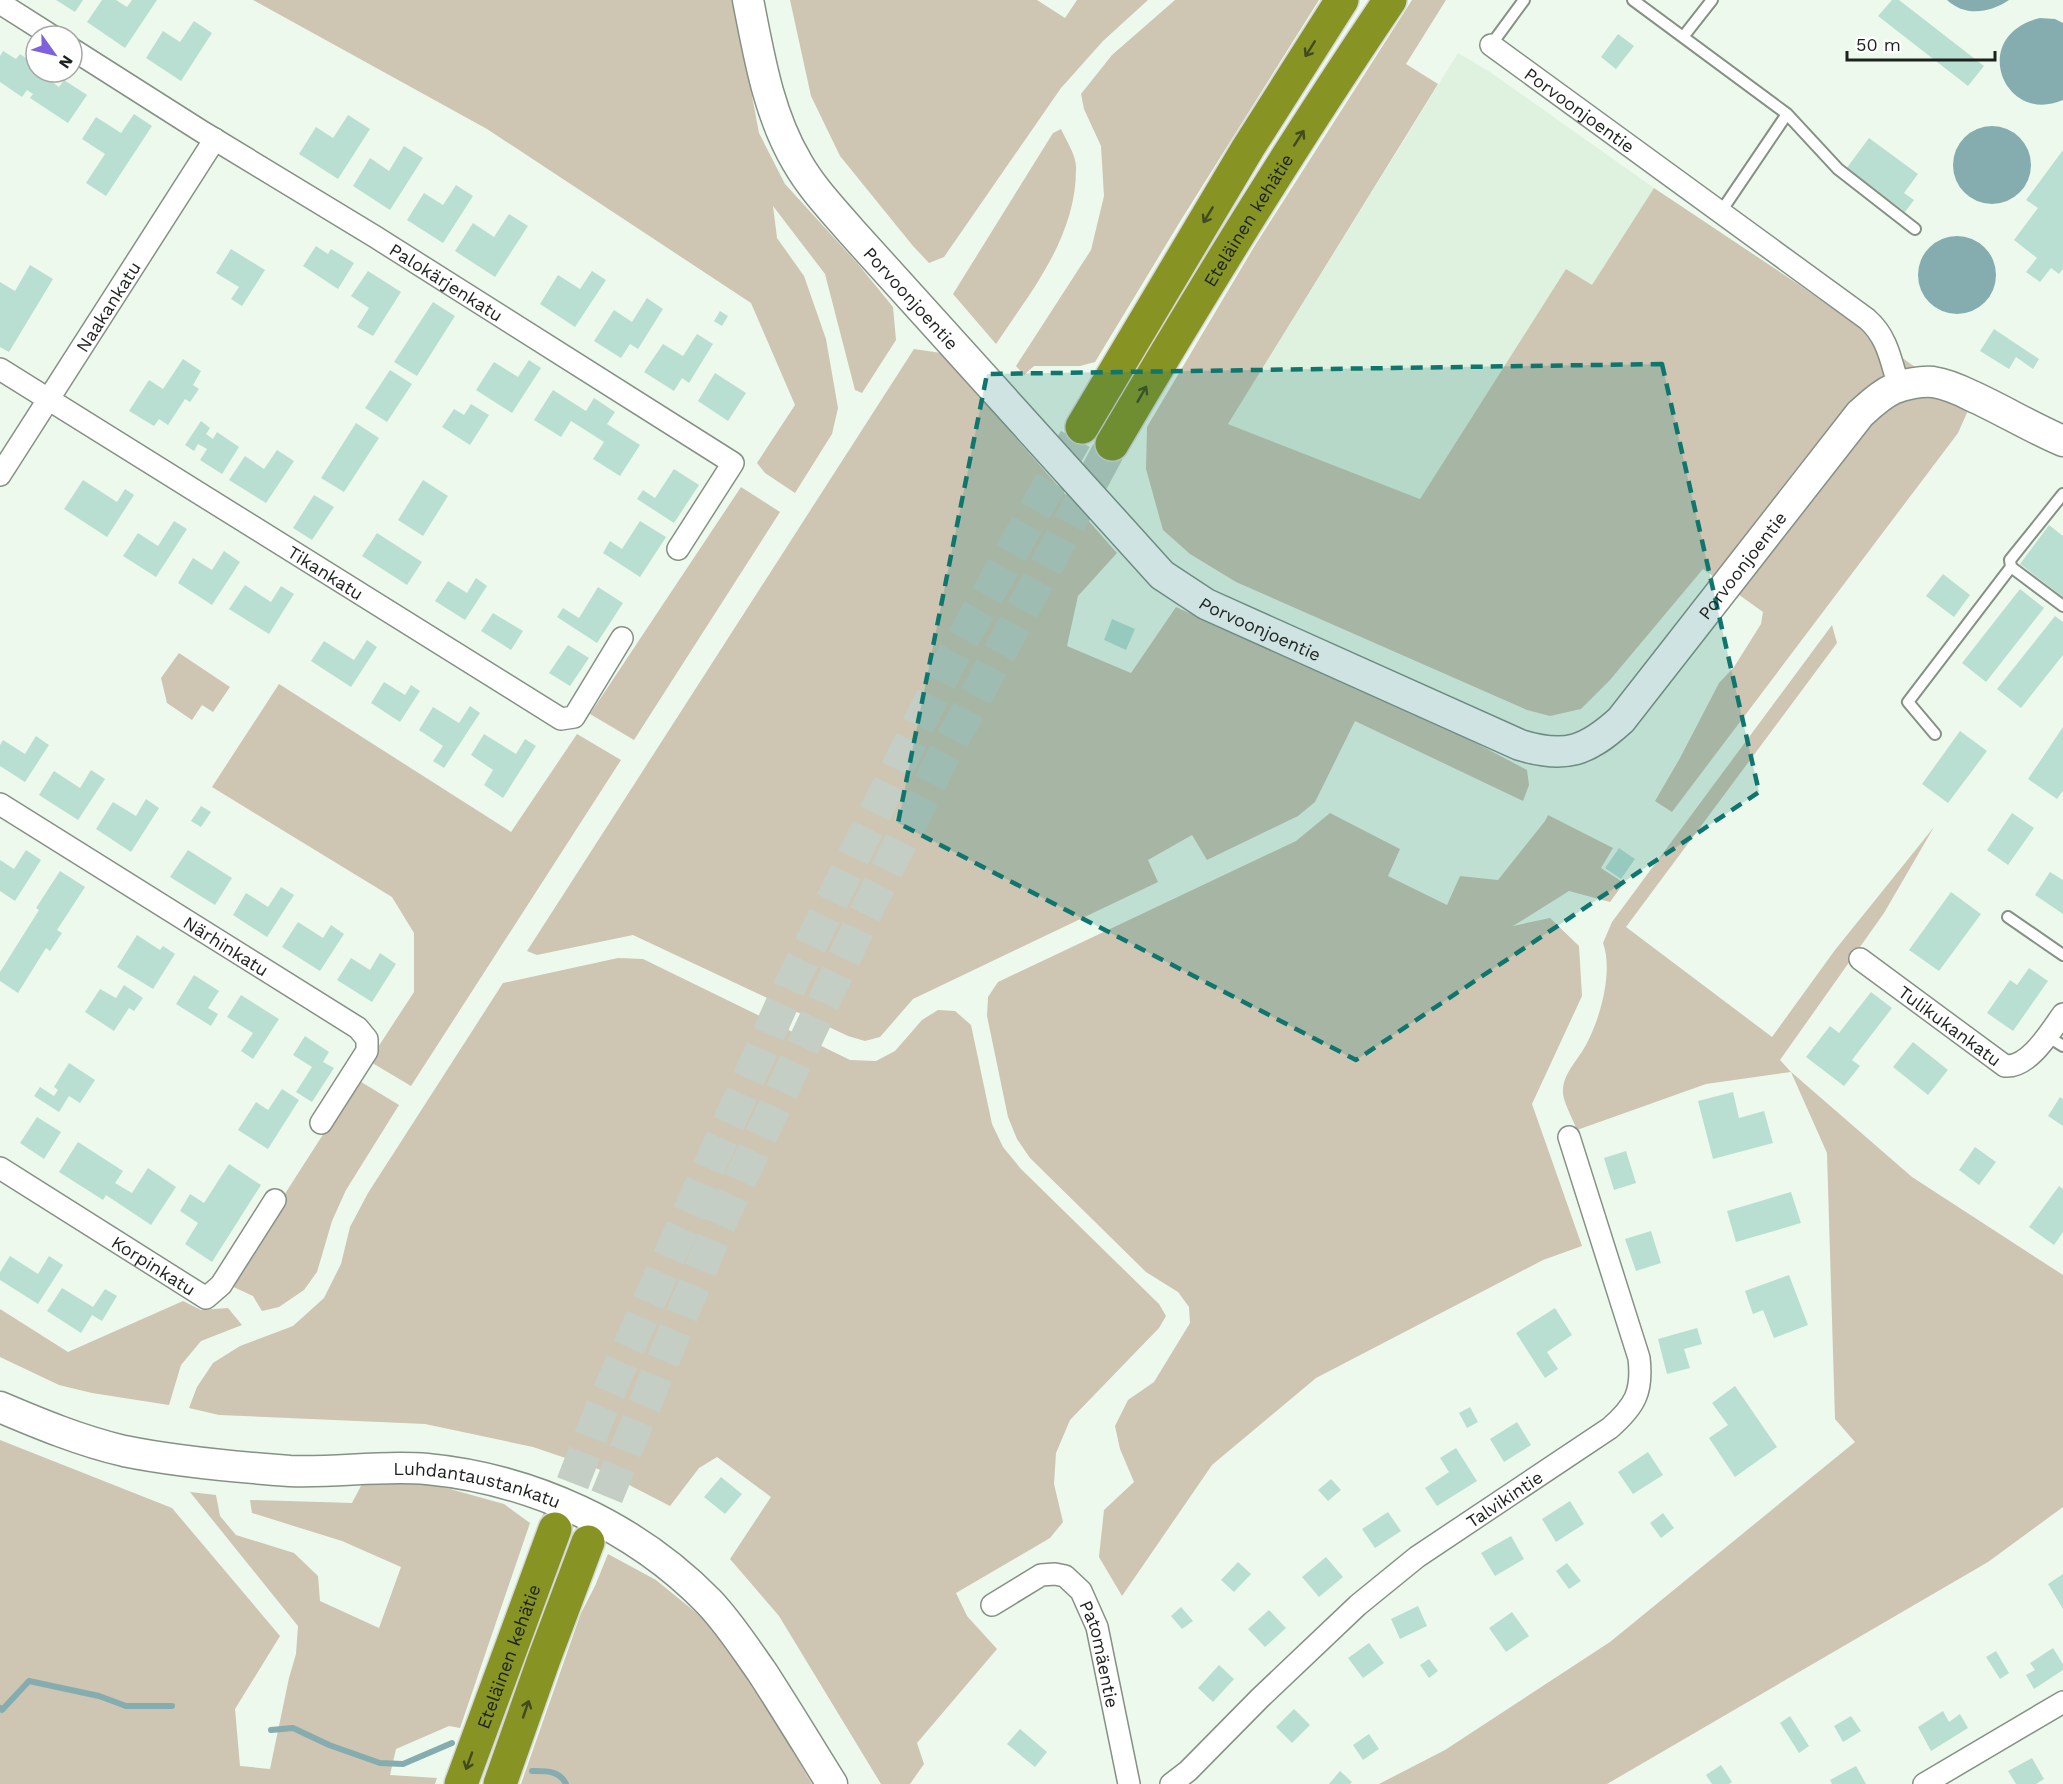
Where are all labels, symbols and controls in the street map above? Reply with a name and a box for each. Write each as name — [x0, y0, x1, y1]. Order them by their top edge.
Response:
north arrow — [24, 24, 84, 84]
scale bar — [1847, 24, 1996, 62]
text: 50 m — [1856, 34, 1901, 55]
one-way arrow — [1304, 40, 1316, 57]
text: N — [55, 52, 77, 72]
street label: Porvoonjoentie — [1521, 63, 1639, 157]
one-way arrow — [1293, 131, 1305, 147]
street label: Eteläinen kehätie — [1199, 150, 1297, 290]
one-way arrow — [1201, 206, 1213, 223]
street label: Palokärjenkatu — [386, 238, 507, 325]
street label: Porvoonjoentie — [860, 242, 963, 353]
street label: Naakankatu — [71, 257, 145, 356]
one-way arrow — [1136, 386, 1148, 403]
street label: Porvoonjoentie — [1693, 507, 1791, 623]
street label: Tikankatu — [284, 541, 368, 604]
street label: Porvoonjoentie — [1195, 592, 1324, 665]
street label: Närhinkatu — [180, 911, 273, 980]
street label: Tulikukankatu — [1895, 981, 2006, 1070]
street label: Korpinkatu — [108, 1231, 200, 1299]
street label: Luhdantaustankatu — [393, 1457, 564, 1512]
street label: Talvikintie — [1462, 1466, 1546, 1532]
street label: Eteläinen kehätie — [472, 1581, 544, 1732]
street label: Patomäentie — [1076, 1597, 1124, 1710]
one-way arrow — [522, 1700, 533, 1719]
one-way arrow — [463, 1751, 474, 1770]

